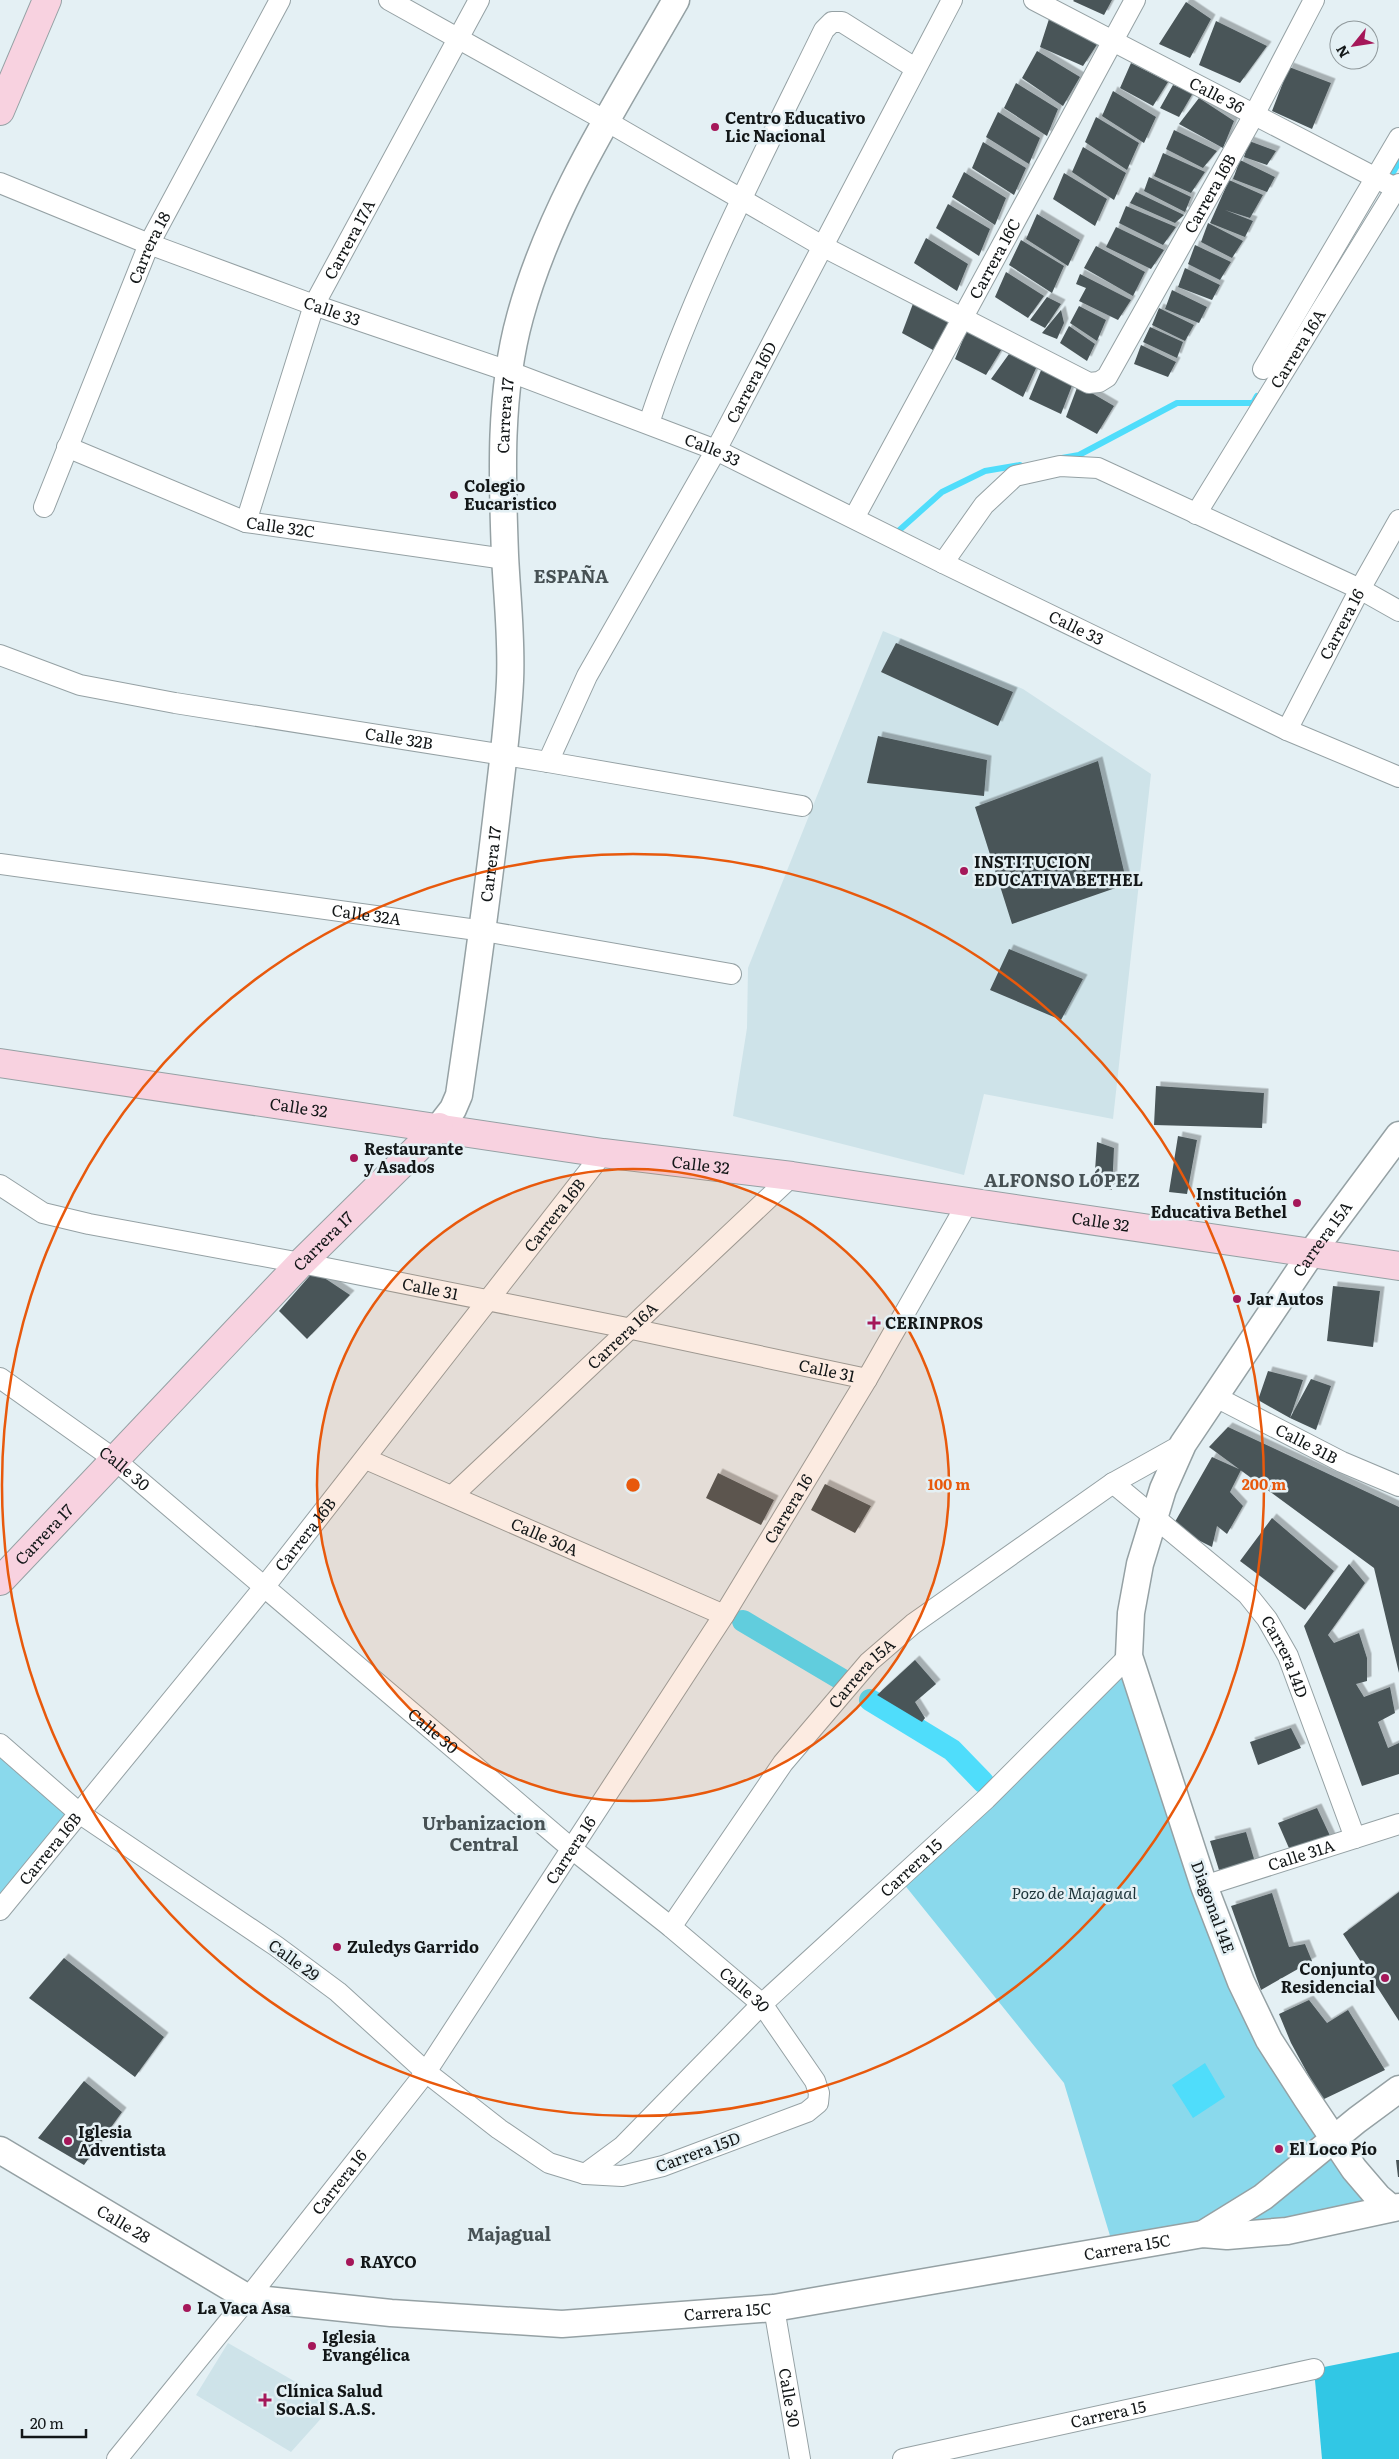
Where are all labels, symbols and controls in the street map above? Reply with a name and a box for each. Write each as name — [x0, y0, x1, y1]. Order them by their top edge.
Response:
north arrow — [1329, 20, 1379, 70]
text: N — [1330, 42, 1353, 62]
street label: Calle 36 — [1185, 70, 1249, 119]
place label: Centro Educativo Lic Nacional — [725, 105, 865, 147]
marker: Centro Educativo Lic Nacional — [709, 121, 721, 133]
street label: Carrera 16B — [1177, 149, 1241, 237]
street label: Carrera 17A — [317, 194, 380, 283]
street label: Carrera 18 — [121, 206, 176, 287]
street label: Carrera 16C — [962, 214, 1025, 303]
street label: Calle 33 — [301, 289, 364, 331]
street label: Carrera 16A — [1263, 304, 1330, 392]
street label: Carrera 16D — [719, 337, 782, 427]
street label: Carrera 17 — [490, 376, 519, 454]
street label: Calle 33 — [682, 426, 745, 471]
place label: Colegio Eucaristico — [464, 473, 557, 515]
marker: Colegio Eucaristico — [448, 489, 460, 501]
street label: Calle 32C — [245, 509, 317, 543]
district label: ESPAÑA — [533, 562, 609, 589]
street label: Carrera 16 — [1312, 584, 1369, 664]
street label: Calle 33 — [1045, 603, 1108, 650]
street label: Calle 32B — [363, 720, 435, 755]
street label: Carrera 17 — [473, 825, 506, 903]
place label: INSTITUCION EDUCATIVA BETHEL — [974, 849, 1143, 891]
marker: INSTITUCION EDUCATIVA BETHEL — [958, 865, 970, 877]
street label: Calle 32A — [330, 897, 403, 930]
street label: Calle 32 — [268, 1090, 329, 1123]
place label: Restaurante y Asados — [364, 1136, 463, 1178]
street label: Calle 32 — [670, 1148, 731, 1179]
marker: Restaurante y Asados — [348, 1152, 360, 1164]
district label: ALFONSO LÓPEZ — [984, 1166, 1140, 1193]
street label: Carrera 16B — [517, 1173, 590, 1257]
place label: Institución Educativa Bethel — [1151, 1181, 1287, 1223]
street label: Carrera 15A — [1286, 1195, 1357, 1281]
marker: Institución Educativa Bethel — [1291, 1197, 1303, 1209]
street label: Carrera 17 — [287, 1205, 358, 1276]
street label: Calle 32 — [1070, 1205, 1131, 1237]
street label: Calle 31 — [400, 1270, 461, 1305]
place label: Jar Autos — [1247, 1286, 1323, 1310]
marker: Jar Autos — [1231, 1293, 1243, 1305]
street label: Carrera 16A — [581, 1296, 662, 1374]
place label: CERINPROS — [885, 1310, 983, 1334]
marker: CERINPROS — [867, 1316, 881, 1330]
street label: Calle 31 — [797, 1352, 858, 1387]
street label: Calle 31B — [1272, 1417, 1343, 1469]
street label: Calle 30 — [95, 1439, 156, 1496]
street label: Carrera 16 — [757, 1469, 818, 1547]
text: 100 m — [928, 1472, 970, 1495]
text: 200 m — [1242, 1472, 1286, 1495]
centre of rings — [624, 1476, 642, 1494]
street label: Carrera 16B — [268, 1492, 341, 1576]
street label: Carrera 17 — [8, 1498, 78, 1570]
street label: Calle 30A — [508, 1511, 583, 1561]
street label: Carrera 14D — [1256, 1610, 1315, 1701]
street label: Carrera 15A — [822, 1632, 900, 1713]
street label: Calle 30 — [403, 1702, 464, 1758]
street label: Carrera 16B — [12, 1807, 86, 1890]
district label: Urbanizacion Central — [422, 1809, 546, 1857]
street label: Carrera 16 — [539, 1810, 601, 1889]
street label: Carrera 15 — [874, 1832, 947, 1902]
street label: Calle 31A — [1265, 1832, 1338, 1876]
street label: Diagonal 14E — [1186, 1857, 1242, 1956]
park label: Pozo de Majagual — [1011, 1880, 1137, 1904]
street label: Calle 29 — [264, 1932, 325, 1986]
place label: Zuledys Garrido — [347, 1934, 479, 1958]
marker: Zuledys Garrido — [331, 1941, 343, 1953]
place label: Conjunto Residencial — [1281, 1956, 1375, 1998]
street label: Calle 30 — [715, 1960, 777, 2016]
marker: Conjunto Residencial — [1379, 1972, 1391, 1984]
place label: Iglesia Adventista — [78, 2119, 167, 2161]
street label: Carrera 15D — [652, 2125, 744, 2178]
marker: Iglesia Adventista — [62, 2135, 74, 2147]
place label: El Loco Pío — [1289, 2136, 1377, 2160]
street label: Carrera 16 — [305, 2143, 372, 2219]
marker: El Loco Pío — [1273, 2143, 1285, 2155]
street label: Calle 28 — [93, 2198, 156, 2248]
district label: Majagual — [467, 2220, 552, 2247]
street label: Carrera 15C — [1082, 2227, 1172, 2265]
place label: RAYCO — [360, 2249, 417, 2273]
marker: RAYCO — [344, 2256, 356, 2268]
place label: La Vaca Asa — [197, 2295, 291, 2319]
street label: Carrera 15C — [683, 2295, 772, 2326]
marker: La Vaca Asa — [181, 2302, 193, 2314]
place label: Iglesia Evangélica — [322, 2324, 411, 2366]
marker: Iglesia Evangélica — [306, 2340, 318, 2352]
street label: Calle 30 — [774, 2366, 807, 2429]
place label: Clínica Salud Social S.A.S. — [276, 2378, 383, 2420]
marker: Clínica Salud Social S.A.S. — [258, 2393, 272, 2407]
street label: Carrera 15 — [1068, 2393, 1148, 2433]
scale bar — [22, 2406, 86, 2438]
text: 20 m — [30, 2411, 64, 2434]

